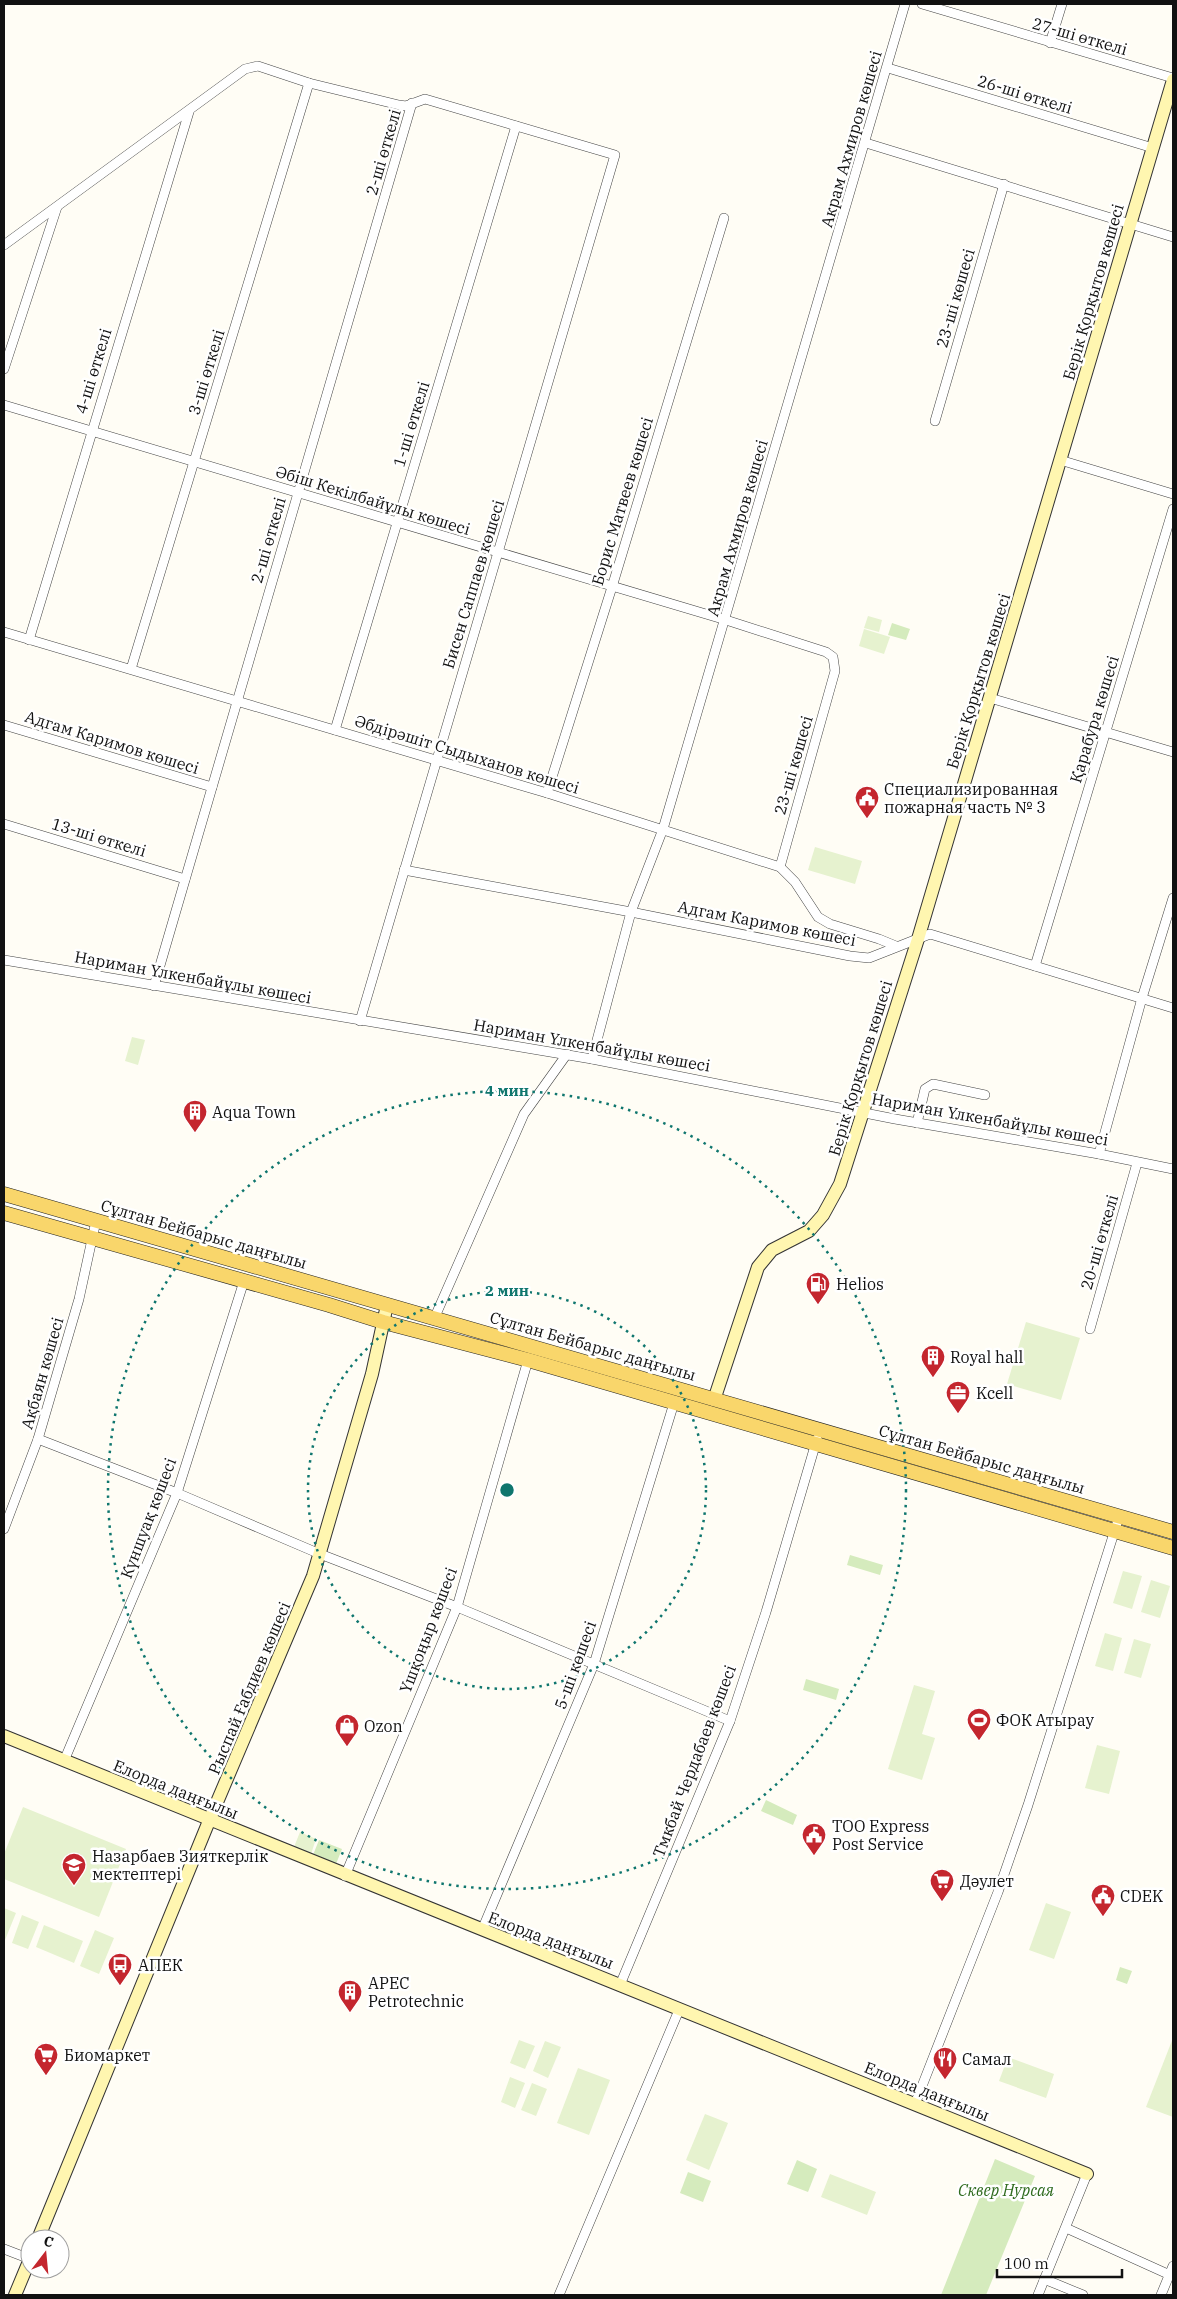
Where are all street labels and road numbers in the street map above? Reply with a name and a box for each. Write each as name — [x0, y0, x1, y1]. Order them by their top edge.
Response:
street label: 27-ші өткелі — [1030, 13, 1130, 59]
street label: Акрам Ахмиров көшесі — [816, 48, 886, 230]
street label: 26-ші өткелі — [975, 70, 1075, 118]
street label: 2-ші өткелі — [361, 107, 405, 197]
street label: Берік Қорқытов көшесі — [1058, 202, 1128, 382]
street label: 23-шi көшесi — [931, 246, 979, 350]
street label: 4-ші өткелі — [71, 326, 115, 416]
street label: 3-ші өткелі — [184, 327, 228, 417]
street label: 1-ші өткелі — [389, 379, 433, 469]
street label: Борис Матвеев көшесі — [587, 414, 657, 588]
street label: Акрам Ахмиров көшесі — [702, 437, 772, 619]
street label: Әбіш Кекілбайұлы көшесі — [273, 461, 473, 539]
street label: 2-ші өткелі — [246, 495, 290, 585]
street label: Бисен Саппаев көшесі — [438, 497, 508, 671]
street label: Берік Қорқытов көшесі — [942, 591, 1014, 771]
street label: Қарабура көшесі — [1065, 653, 1123, 785]
street label: Адгам Каримов көшесі — [23, 706, 201, 778]
street label: Әбдірәшіт Сыдыханов көшесі — [352, 710, 582, 798]
street label: 23-шi көшесi — [769, 713, 817, 817]
street label: 13-ші өткелі — [49, 813, 149, 861]
street label: Адгам Каримов көшесі — [676, 896, 858, 950]
street label: Нариман Үлкенбайұлы көшесі — [73, 946, 313, 1008]
street label: Берік Қорқытов көшесі — [824, 978, 896, 1158]
street label: Нариман Үлкенбайұлы көшесі — [472, 1014, 712, 1076]
street label: Нариман Үлкенбайұлы көшесі — [870, 1088, 1110, 1150]
street label: 20-ші өткелі — [1076, 1192, 1122, 1292]
street label: Сұлтан Бейбарыс даңғылы — [99, 1195, 309, 1273]
street label: Сұлтан Бейбарыс даңғылы — [488, 1307, 698, 1385]
street label: Ақбаян көшесі — [16, 1315, 68, 1431]
street label: Сұлтан Бейбарыс даңғылы — [877, 1420, 1087, 1498]
street label: Күншуақ көшесі — [116, 1455, 180, 1581]
street label: Үшқоңыр көшесі — [395, 1564, 461, 1696]
street label: Рыспай Ғабдиев көшесі — [204, 1599, 294, 1777]
street label: 5-ші көшесі — [550, 1618, 600, 1712]
street label: Тмкбай Чердабаев көшесі — [648, 1662, 740, 1860]
street label: Елорда даңғылы — [111, 1755, 242, 1823]
street label: Елорда даңғылы — [485, 1907, 617, 1973]
street label: Елорда даңғылы — [862, 2057, 993, 2125]

